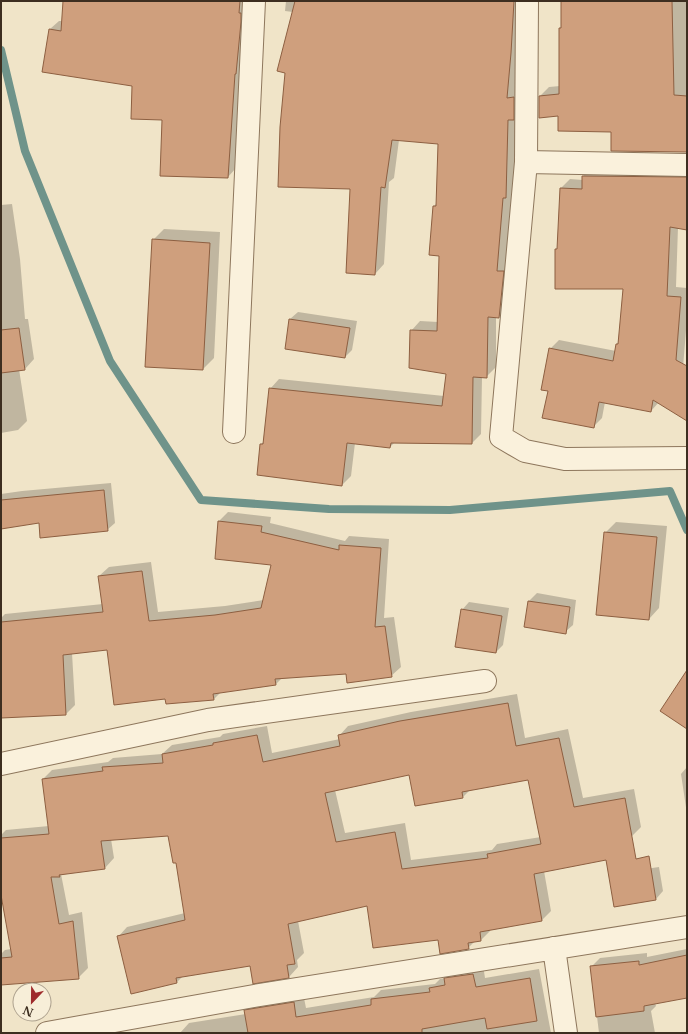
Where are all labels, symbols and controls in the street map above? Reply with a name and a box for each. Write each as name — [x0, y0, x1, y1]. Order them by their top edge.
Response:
north arrow — [12, 982, 52, 1022]
text: N — [20, 1003, 36, 1020]

